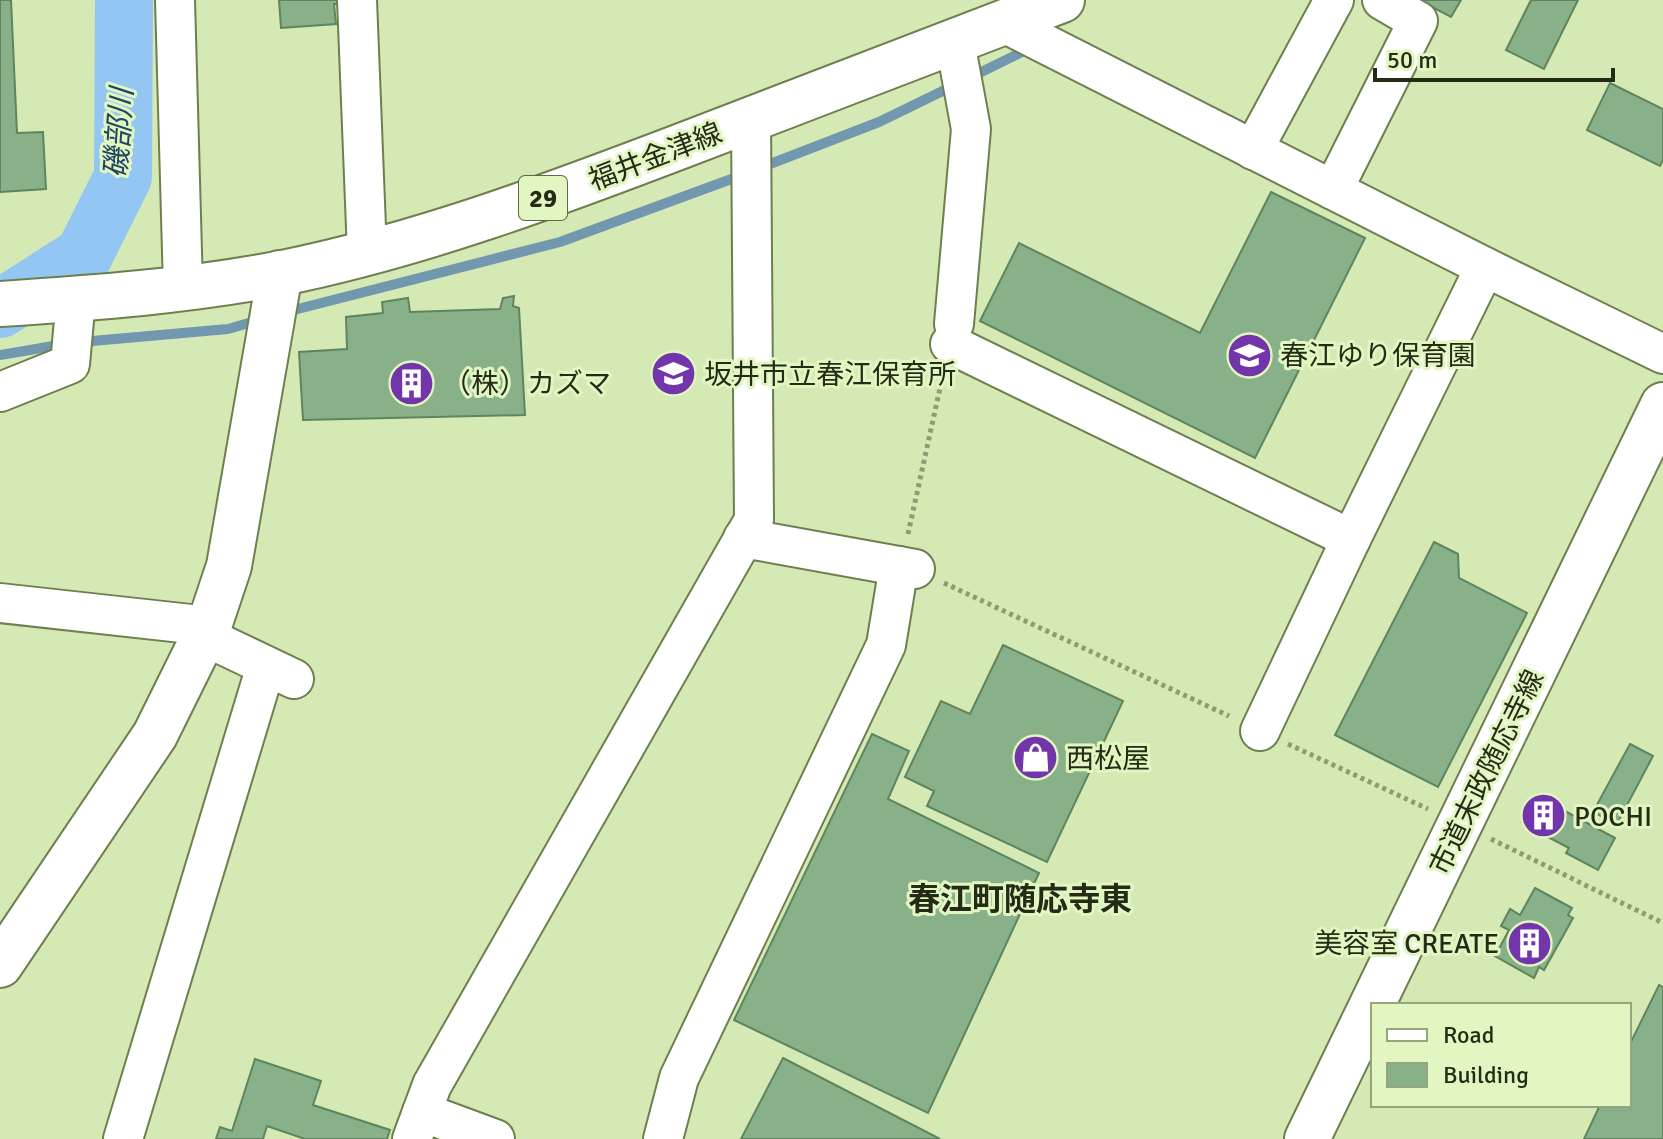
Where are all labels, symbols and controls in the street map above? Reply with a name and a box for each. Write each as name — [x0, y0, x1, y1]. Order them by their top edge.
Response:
scale bar — [1375, 32, 1613, 82]
text: 50 m — [1387, 45, 1437, 75]
water label: 磯部川 — [98, 84, 141, 179]
street label: 福井金津線 — [584, 116, 727, 198]
road number: 29 — [519, 176, 567, 220]
school or university icon: 春江ゆり保育園 — [1225, 331, 1273, 379]
place label: 春江ゆり保育園 — [1280, 339, 1476, 373]
school or university icon: 坂井市立春江保育所 — [649, 350, 697, 398]
place label: 坂井市立春江保育所 — [704, 358, 956, 392]
building icon: （株）カズマ — [388, 359, 436, 407]
place label: （株）カズマ — [443, 367, 611, 401]
street label: 市道末政随応寺線 — [1423, 664, 1551, 881]
shop icon: 西松屋 — [1011, 734, 1059, 782]
place label: 西松屋 — [1066, 742, 1150, 776]
building icon: POCHI — [1519, 792, 1567, 840]
place label: POCHI — [1574, 800, 1652, 834]
district label: 春江町随応寺東 — [908, 880, 1132, 919]
building icon: 美容室 CREATE — [1506, 919, 1554, 967]
place label: 美容室 CREATE — [1314, 927, 1499, 961]
legend — [1371, 1003, 1631, 1107]
text: Road — [1443, 1020, 1494, 1050]
text: Building — [1443, 1060, 1529, 1090]

